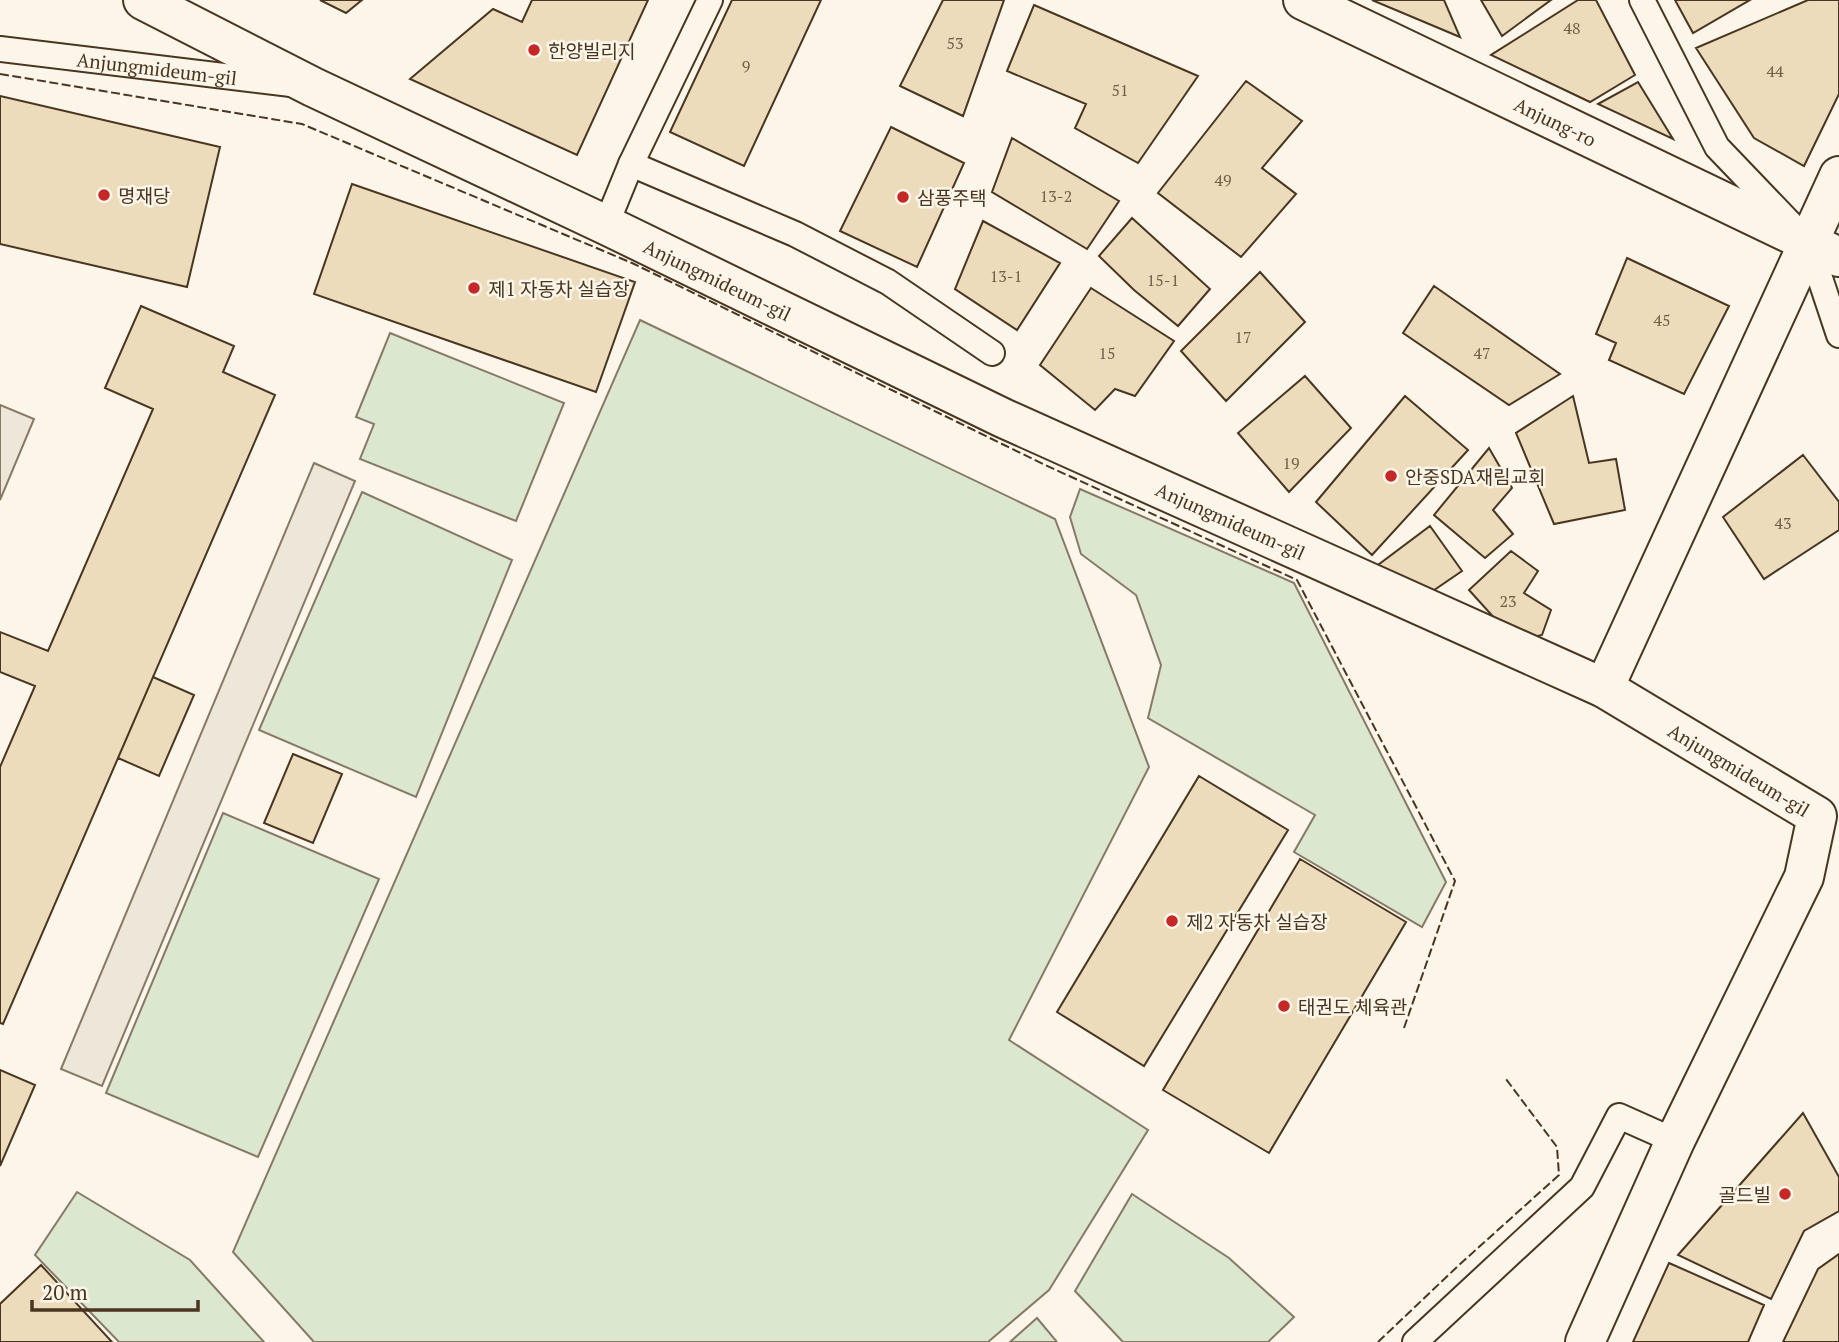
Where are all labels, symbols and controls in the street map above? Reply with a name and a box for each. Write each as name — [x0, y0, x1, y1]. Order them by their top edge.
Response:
house number: 48 — [1563, 17, 1581, 39]
house number: 53 — [946, 32, 964, 54]
place label: 한양빌리지 — [548, 38, 635, 63]
marker: 한양빌리지 — [526, 42, 542, 58]
street label: Anjungmideum-gil — [75, 46, 238, 90]
house number: 9 — [742, 55, 750, 77]
house number: 44 — [1766, 60, 1784, 82]
house number: 51 — [1111, 79, 1129, 101]
street label: Anjung-ro — [1510, 91, 1600, 151]
house number: 49 — [1214, 169, 1232, 191]
place label: 명재당 — [118, 183, 170, 208]
place label: 삼풍주택 — [917, 185, 987, 210]
house number: 13-2 — [1040, 185, 1072, 207]
marker: 명재당 — [96, 187, 112, 203]
marker: 삼풍주택 — [895, 189, 911, 205]
street label: Anjungmideum-gil — [640, 233, 796, 326]
house number: 13-1 — [990, 265, 1022, 287]
house number: 15-1 — [1147, 269, 1179, 291]
place label: 제1 자동차 실습장 — [488, 276, 630, 301]
marker: 제1 자동차 실습장 — [466, 280, 482, 296]
house number: 45 — [1653, 309, 1671, 331]
house number: 17 — [1234, 326, 1252, 348]
house number: 15 — [1098, 342, 1116, 364]
house number: 47 — [1473, 342, 1491, 364]
house number: 19 — [1282, 452, 1300, 474]
place label: 안중SDA재림교회 — [1405, 464, 1545, 489]
marker: 안중SDA재림교회 — [1383, 468, 1399, 484]
street label: Anjungmideum-gil — [1152, 476, 1309, 565]
house number: 43 — [1774, 512, 1792, 534]
house number: 23 — [1499, 590, 1517, 612]
street label: Anjungmideum-gil — [1664, 717, 1815, 822]
place label: 제2 자동차 실습장 — [1186, 909, 1328, 934]
marker: 제2 자동차 실습장 — [1164, 913, 1180, 929]
place label: 태권도 체육관 — [1298, 994, 1408, 1019]
marker: 태권도 체육관 — [1276, 998, 1292, 1014]
place label: 골드빌 — [1719, 1182, 1771, 1207]
marker: 골드빌 — [1777, 1186, 1793, 1202]
scale bar — [32, 1268, 198, 1312]
text: 20 m — [42, 1278, 88, 1306]

